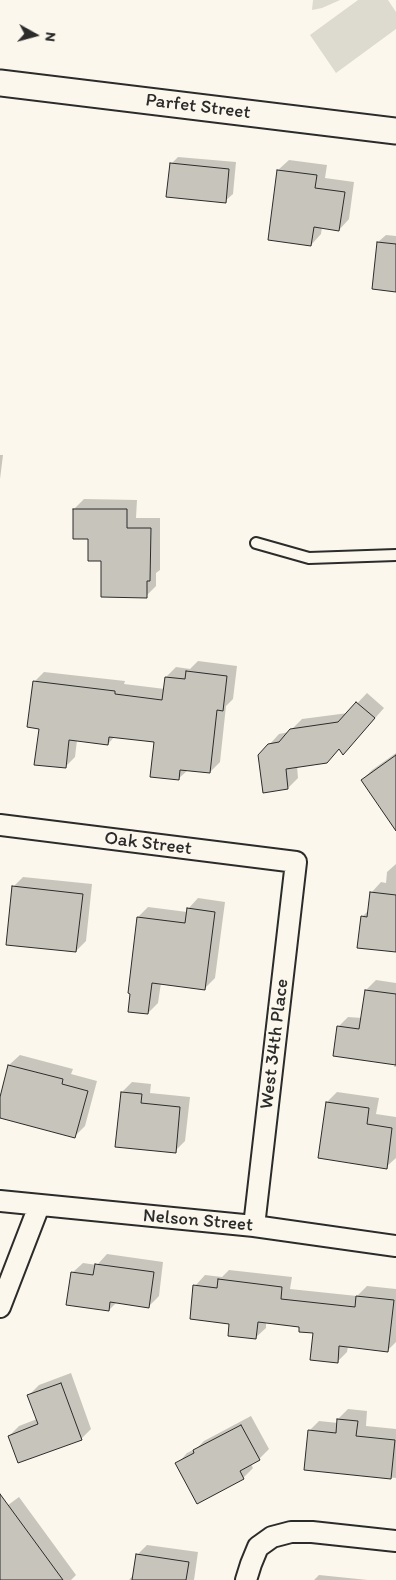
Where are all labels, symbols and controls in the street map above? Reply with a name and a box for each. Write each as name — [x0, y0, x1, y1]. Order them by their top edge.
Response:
north arrow — [10, 10, 60, 60]
text: N — [41, 31, 59, 43]
street label: Parfet Street — [144, 89, 252, 125]
street label: Oak Street — [103, 827, 193, 861]
street label: West 34th Place — [256, 978, 294, 1110]
street label: Nelson Street — [142, 1205, 254, 1237]

